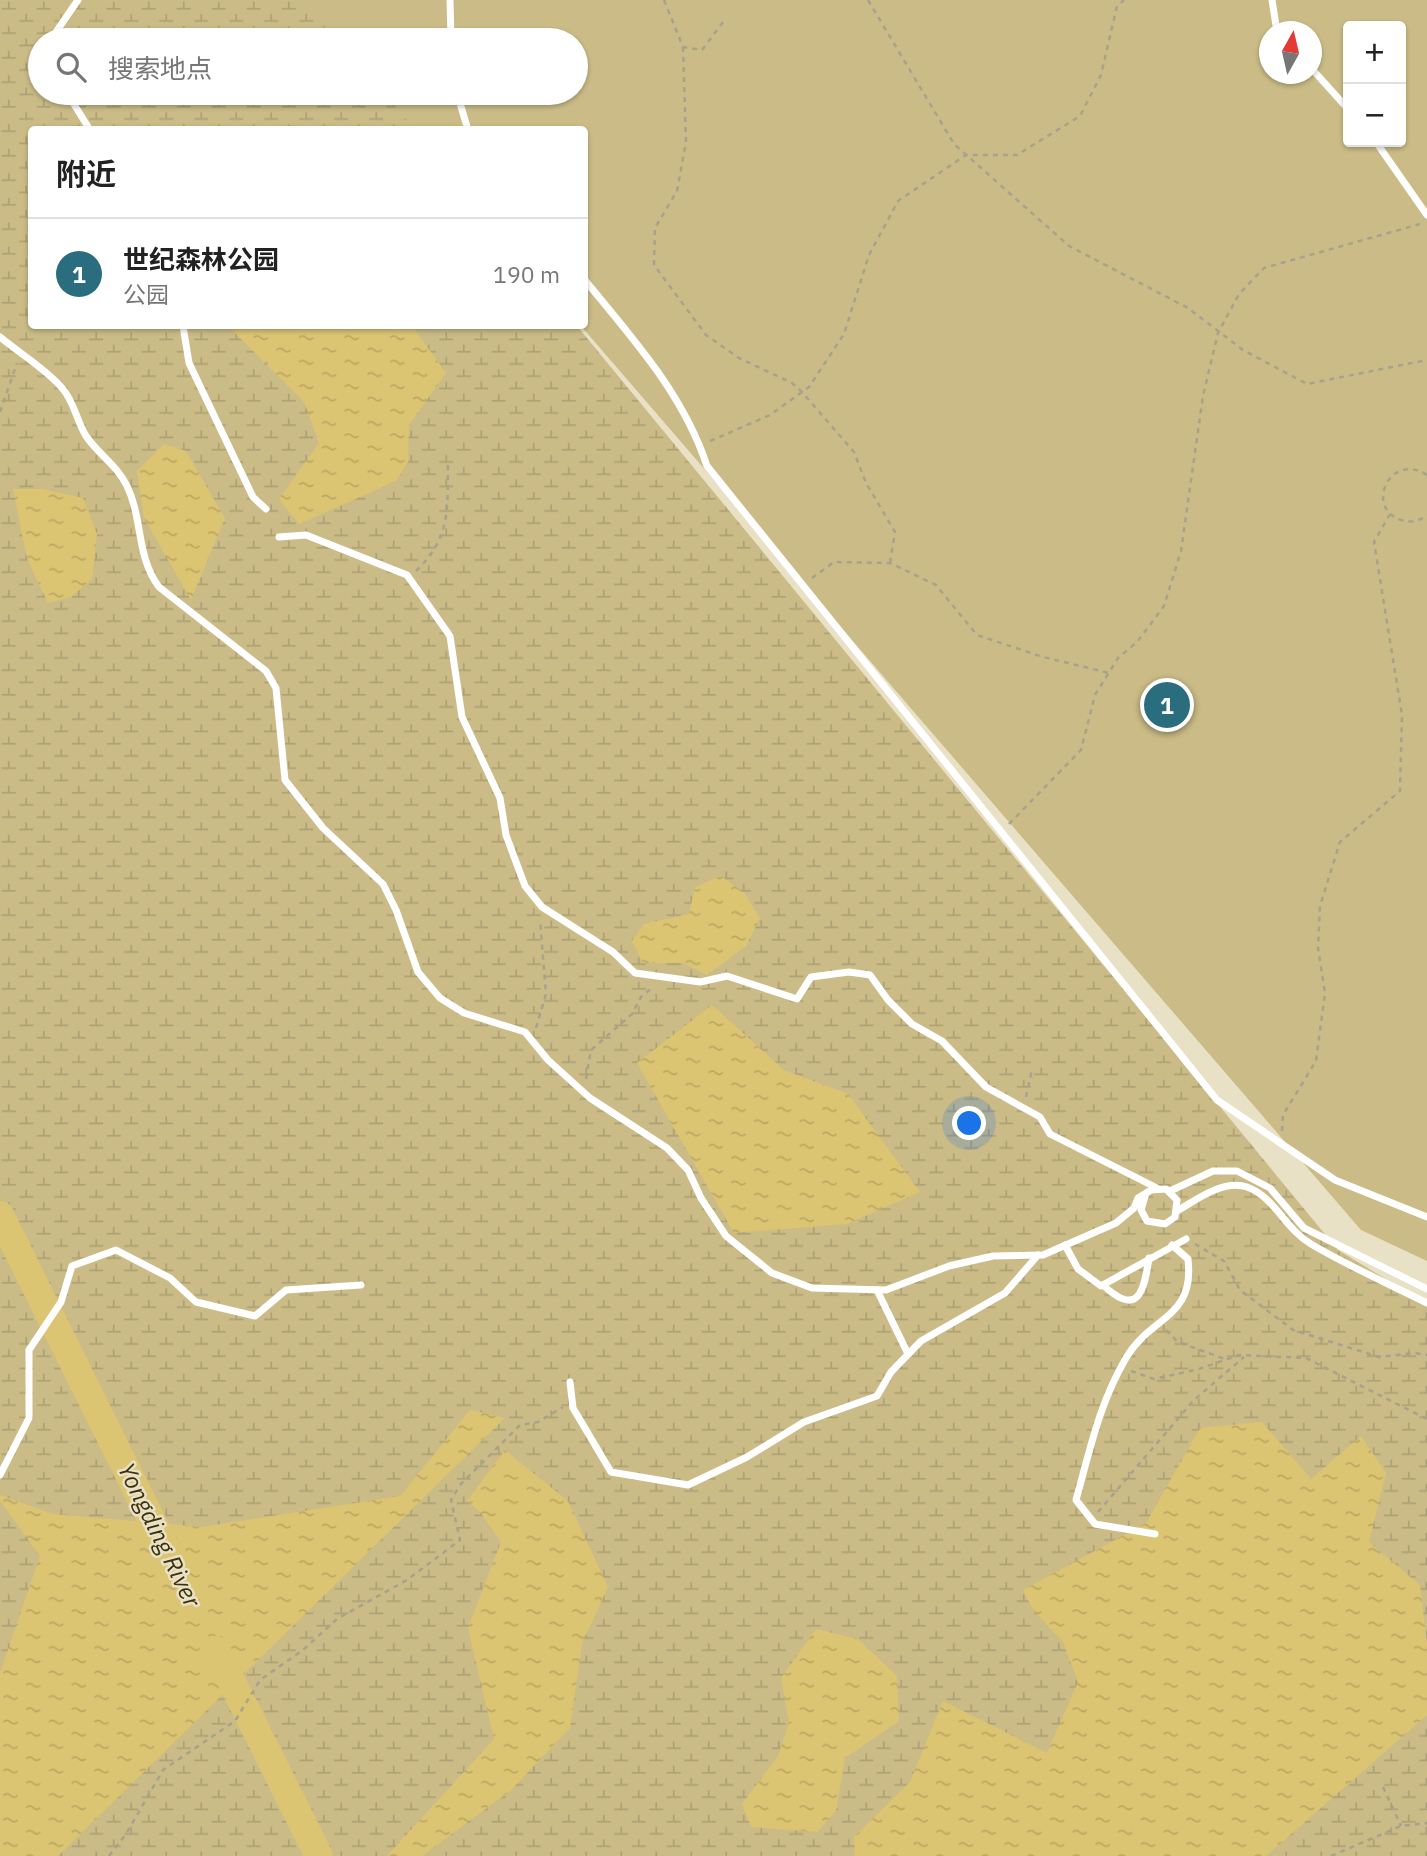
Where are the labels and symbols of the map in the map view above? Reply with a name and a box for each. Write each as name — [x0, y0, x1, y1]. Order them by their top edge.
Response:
north arrow — [1259, 21, 1322, 84]
pin: 1 — [1144, 679, 1190, 731]
your location — [952, 1106, 986, 1140]
water label: Yongding River — [111, 1457, 209, 1613]

